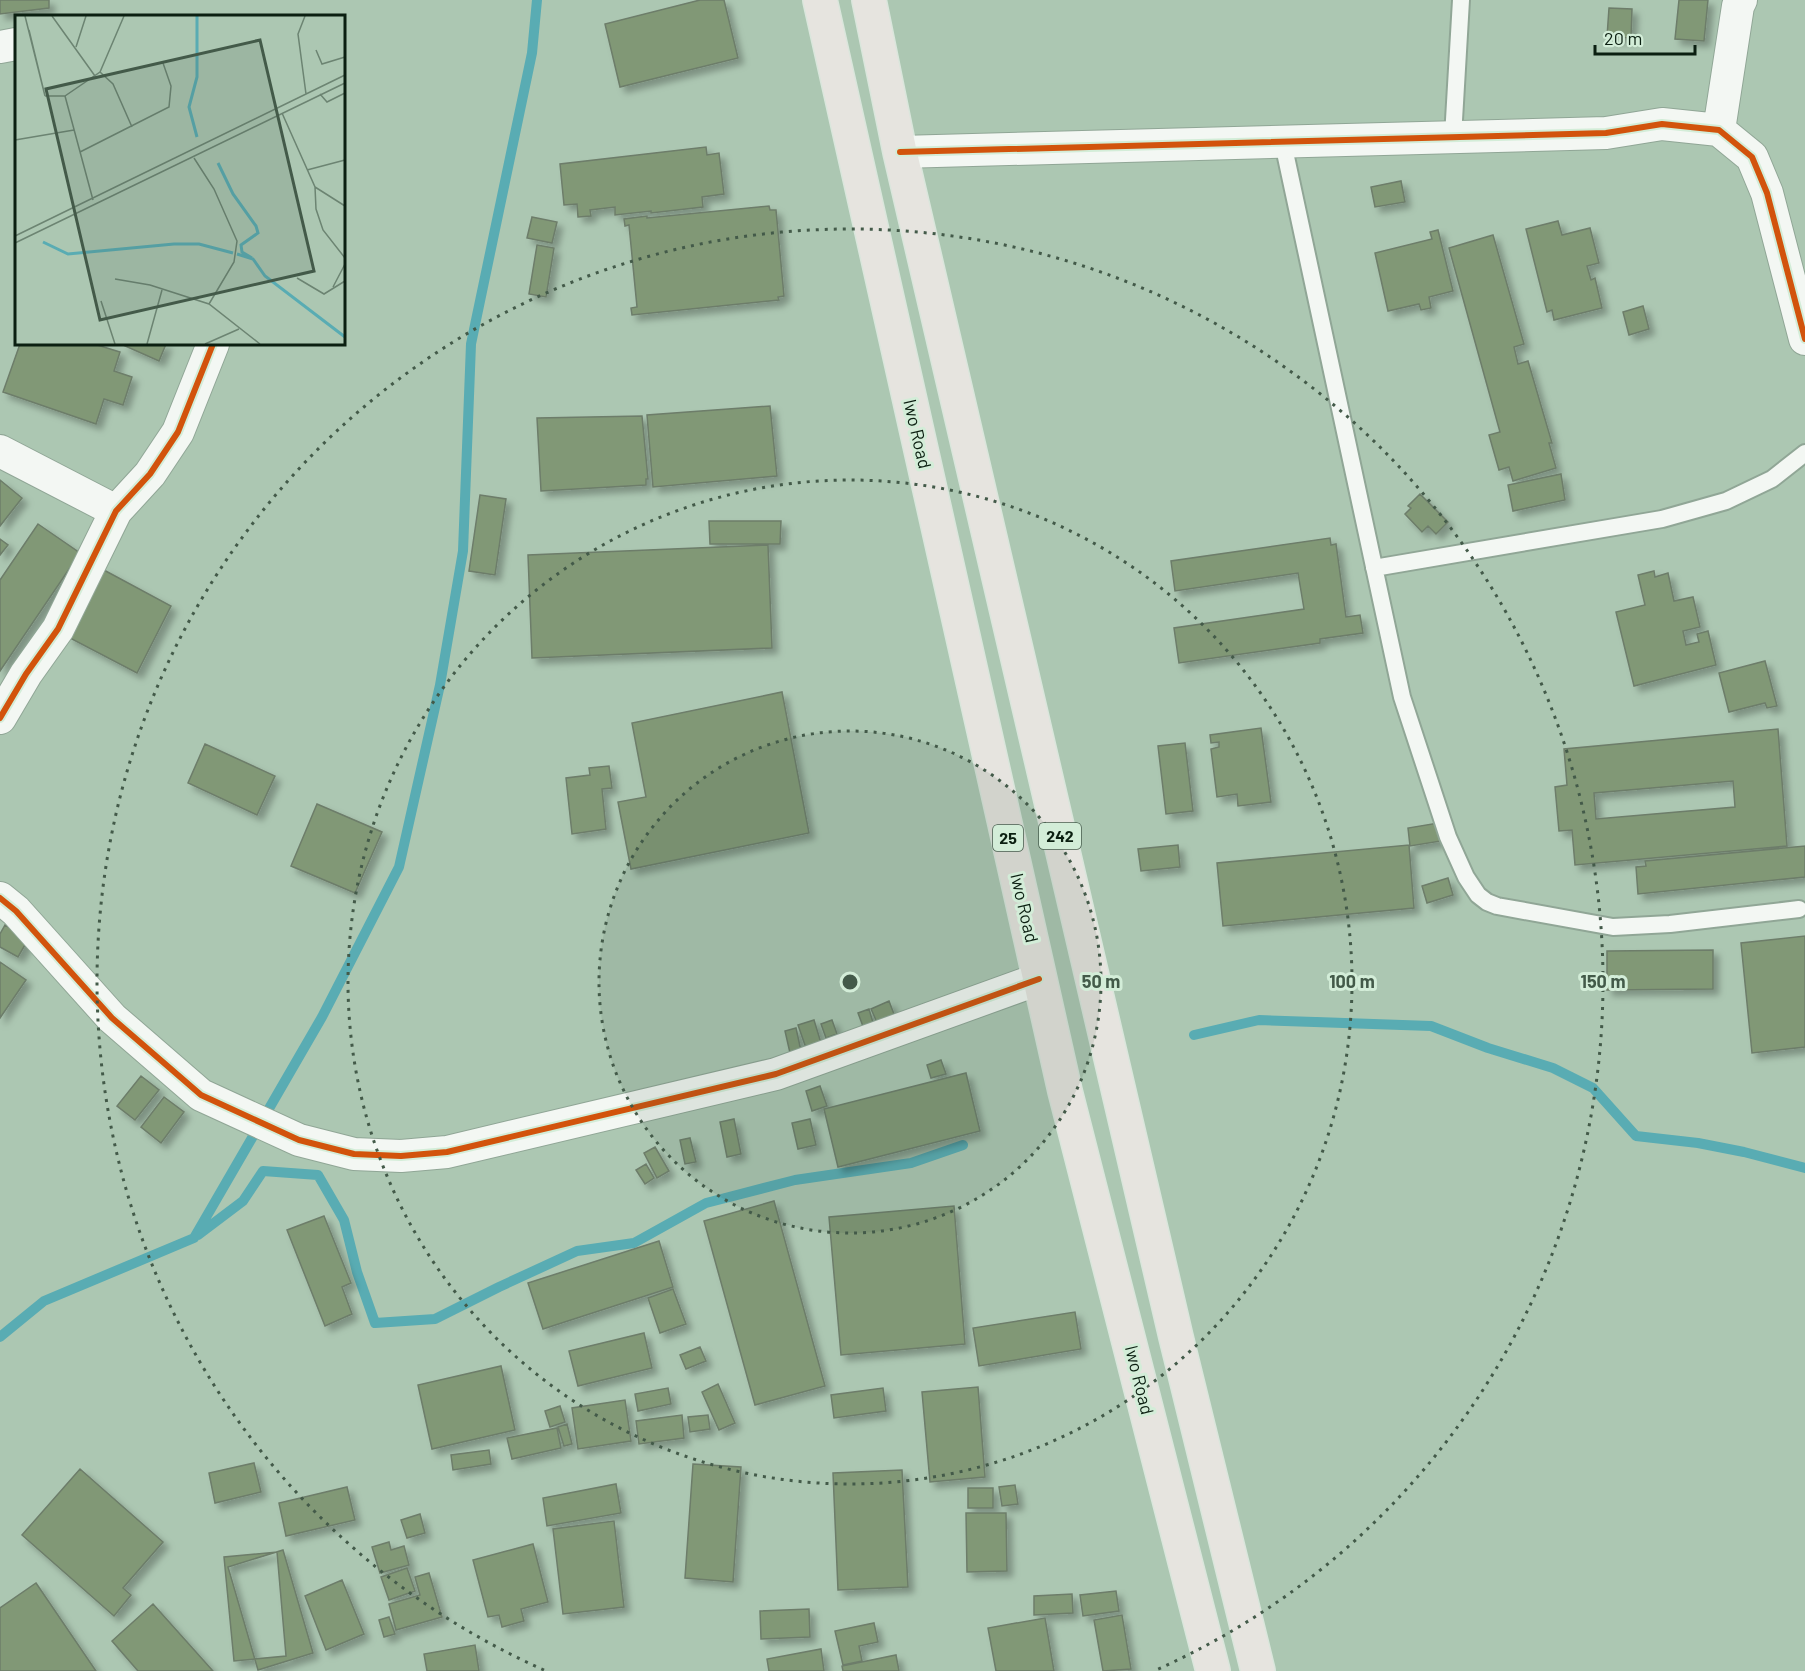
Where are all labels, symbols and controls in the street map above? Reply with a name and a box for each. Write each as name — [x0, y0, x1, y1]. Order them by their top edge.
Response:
inset map — [15, 15, 345, 345]
scale bar — [1595, 18, 1696, 56]
text: 20 m — [1604, 27, 1642, 49]
street label: Iwo Road — [899, 397, 937, 471]
road number: 242 — [1039, 823, 1081, 849]
road number: 25 — [993, 825, 1023, 851]
street label: Iwo Road — [1006, 871, 1044, 945]
text: 50 m — [1082, 970, 1120, 992]
text: 100 m — [1329, 970, 1375, 992]
text: 150 m — [1581, 970, 1625, 992]
centre of rings — [840, 972, 860, 992]
street label: Iwo Road — [1121, 1343, 1159, 1417]

